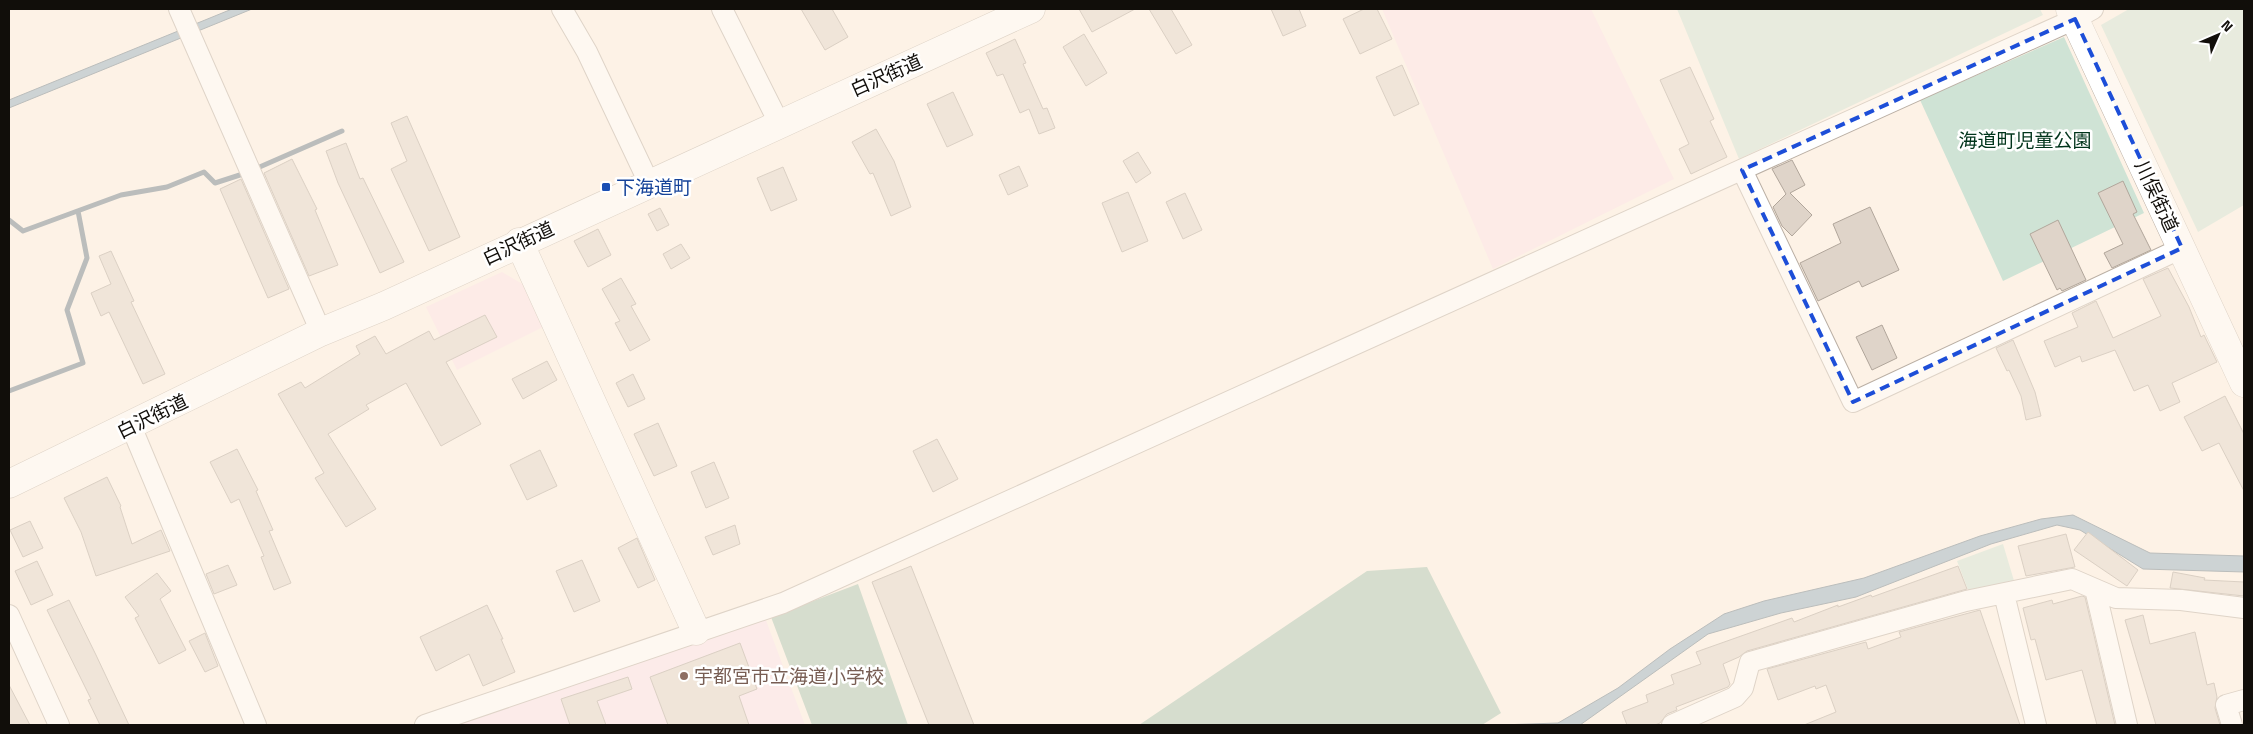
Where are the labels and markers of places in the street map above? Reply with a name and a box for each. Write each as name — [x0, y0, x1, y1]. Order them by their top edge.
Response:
place label: 下海道町 — [616, 172, 692, 201]
marker: 下海道町 — [600, 181, 612, 193]
place label: 宇都宮市立海道小学校 — [694, 661, 884, 690]
marker: 宇都宮市立海道小学校 — [678, 670, 690, 682]

